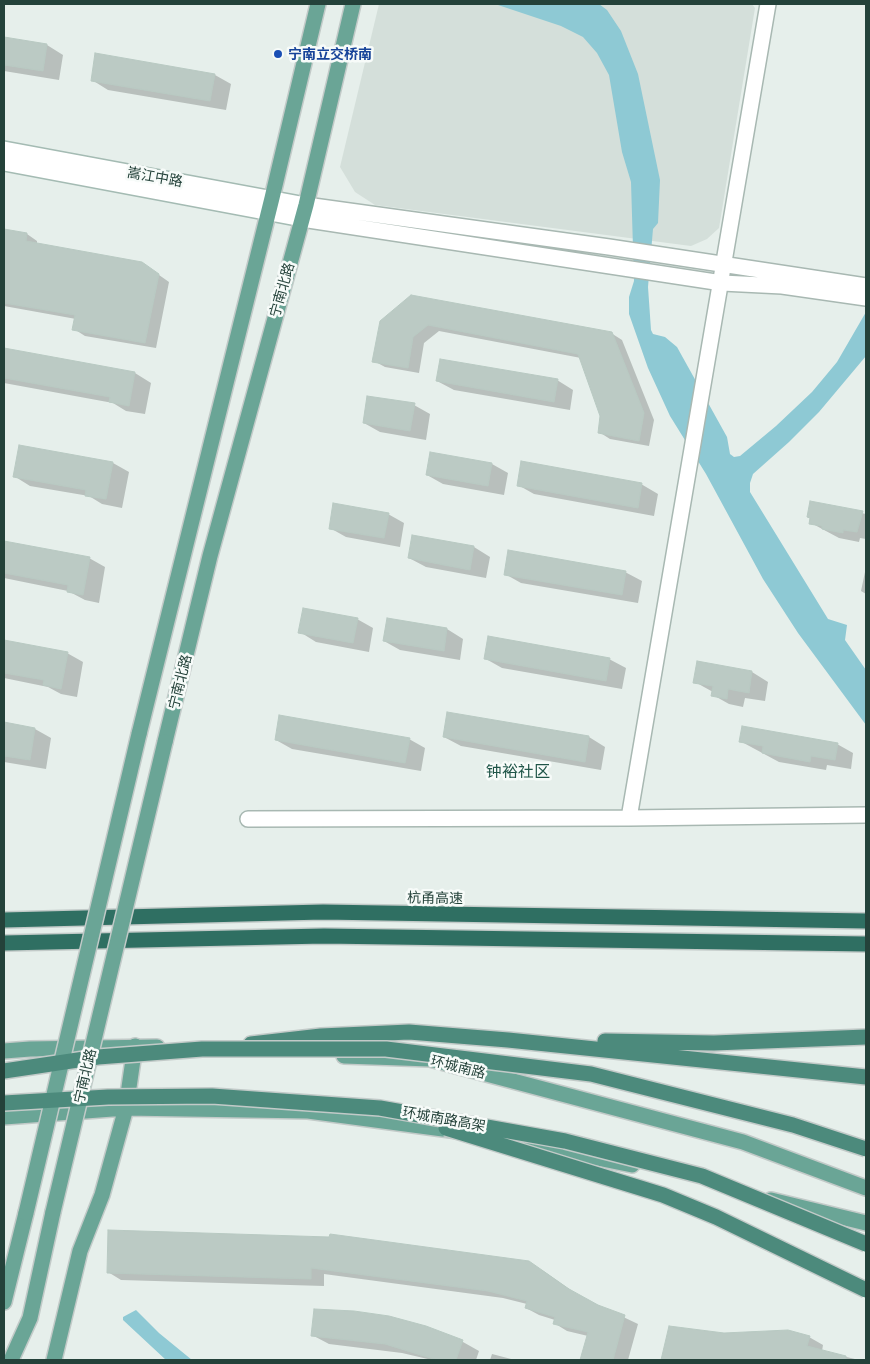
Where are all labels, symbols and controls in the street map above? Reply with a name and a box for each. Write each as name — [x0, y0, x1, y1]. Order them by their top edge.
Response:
place label: 宁南立交桥南 — [288, 46, 372, 62]
marker: 宁南立交桥南 — [272, 48, 284, 60]
street label: 嵩江中路 — [126, 164, 184, 190]
street label: 宁南北路 — [266, 261, 298, 319]
street label: 宁南北路 — [165, 653, 195, 711]
district label: 钟裕社区 — [486, 762, 550, 782]
street label: 杭甬高速 — [407, 889, 463, 907]
street label: 宁南北路 — [71, 1047, 99, 1105]
street label: 环城南路 — [429, 1052, 487, 1082]
street label: 环城南路高架 — [401, 1103, 487, 1135]

